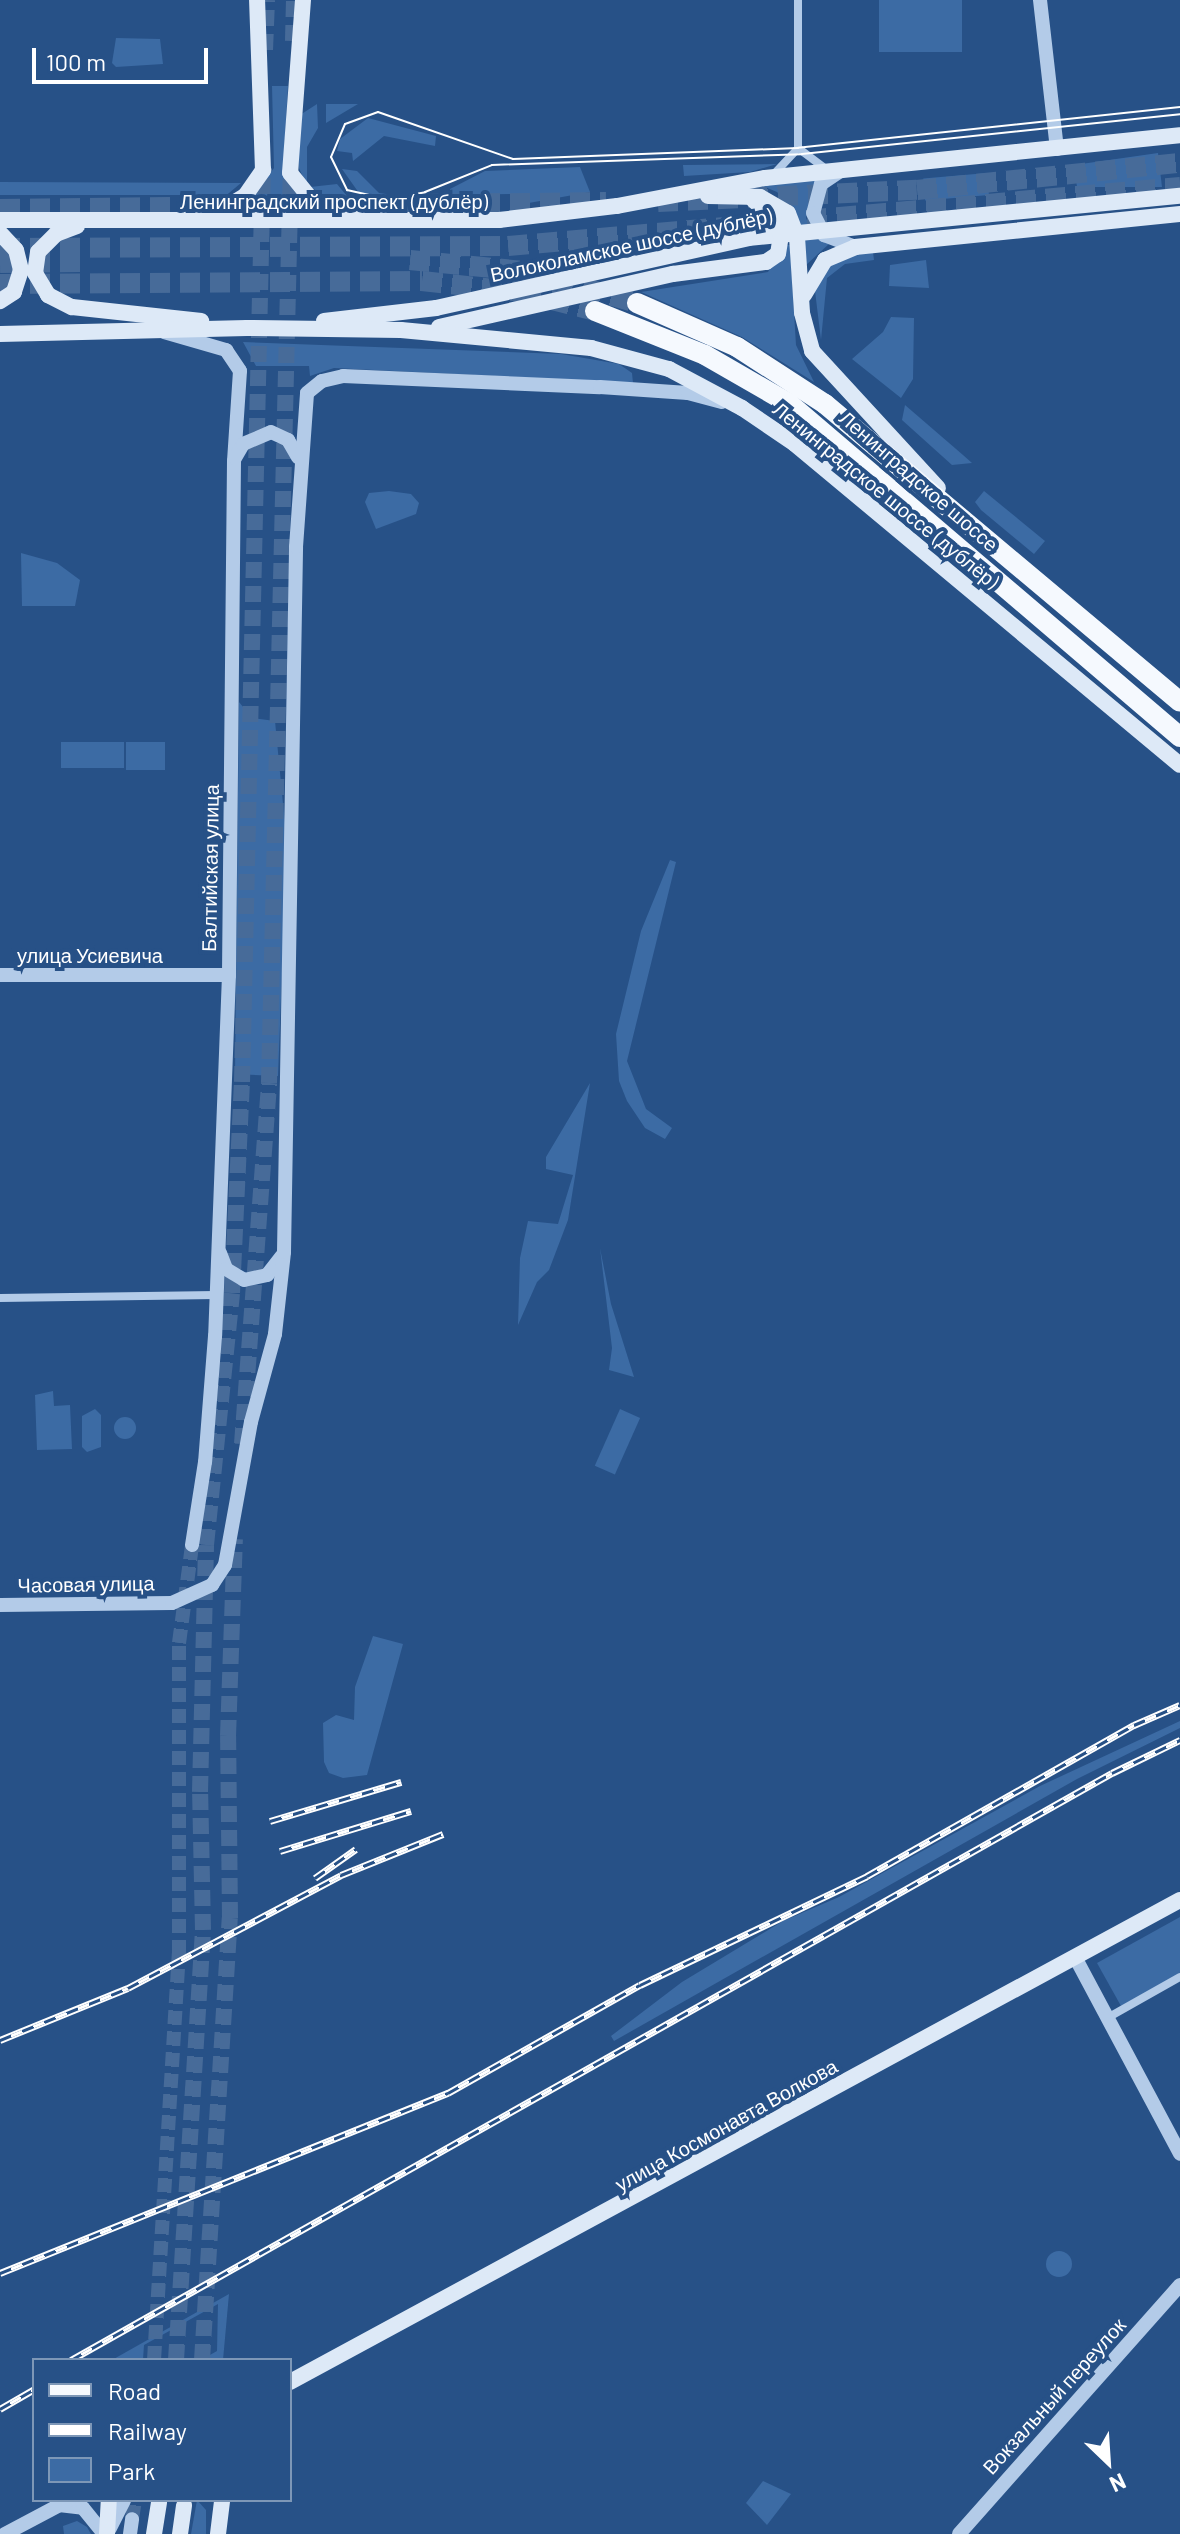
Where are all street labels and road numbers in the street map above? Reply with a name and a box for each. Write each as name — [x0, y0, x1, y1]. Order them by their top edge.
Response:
street label: Ленинградский проспект (дублёр) — [180, 189, 488, 213]
street label: Волоколамское шоссе (дублёр) — [488, 203, 774, 287]
street label: Ленинградское шоссе (дублёр) — [768, 397, 1004, 593]
street label: Ленинградское шоссе — [835, 406, 1003, 556]
street label: Балтийская улица — [197, 784, 223, 952]
street label: улица Усиевича — [17, 943, 163, 967]
street label: Часовая улица — [17, 1571, 155, 1597]
street label: улица Космонавта Волкова — [611, 2054, 841, 2196]
street label: Вокзальный переулок — [978, 2313, 1130, 2479]

